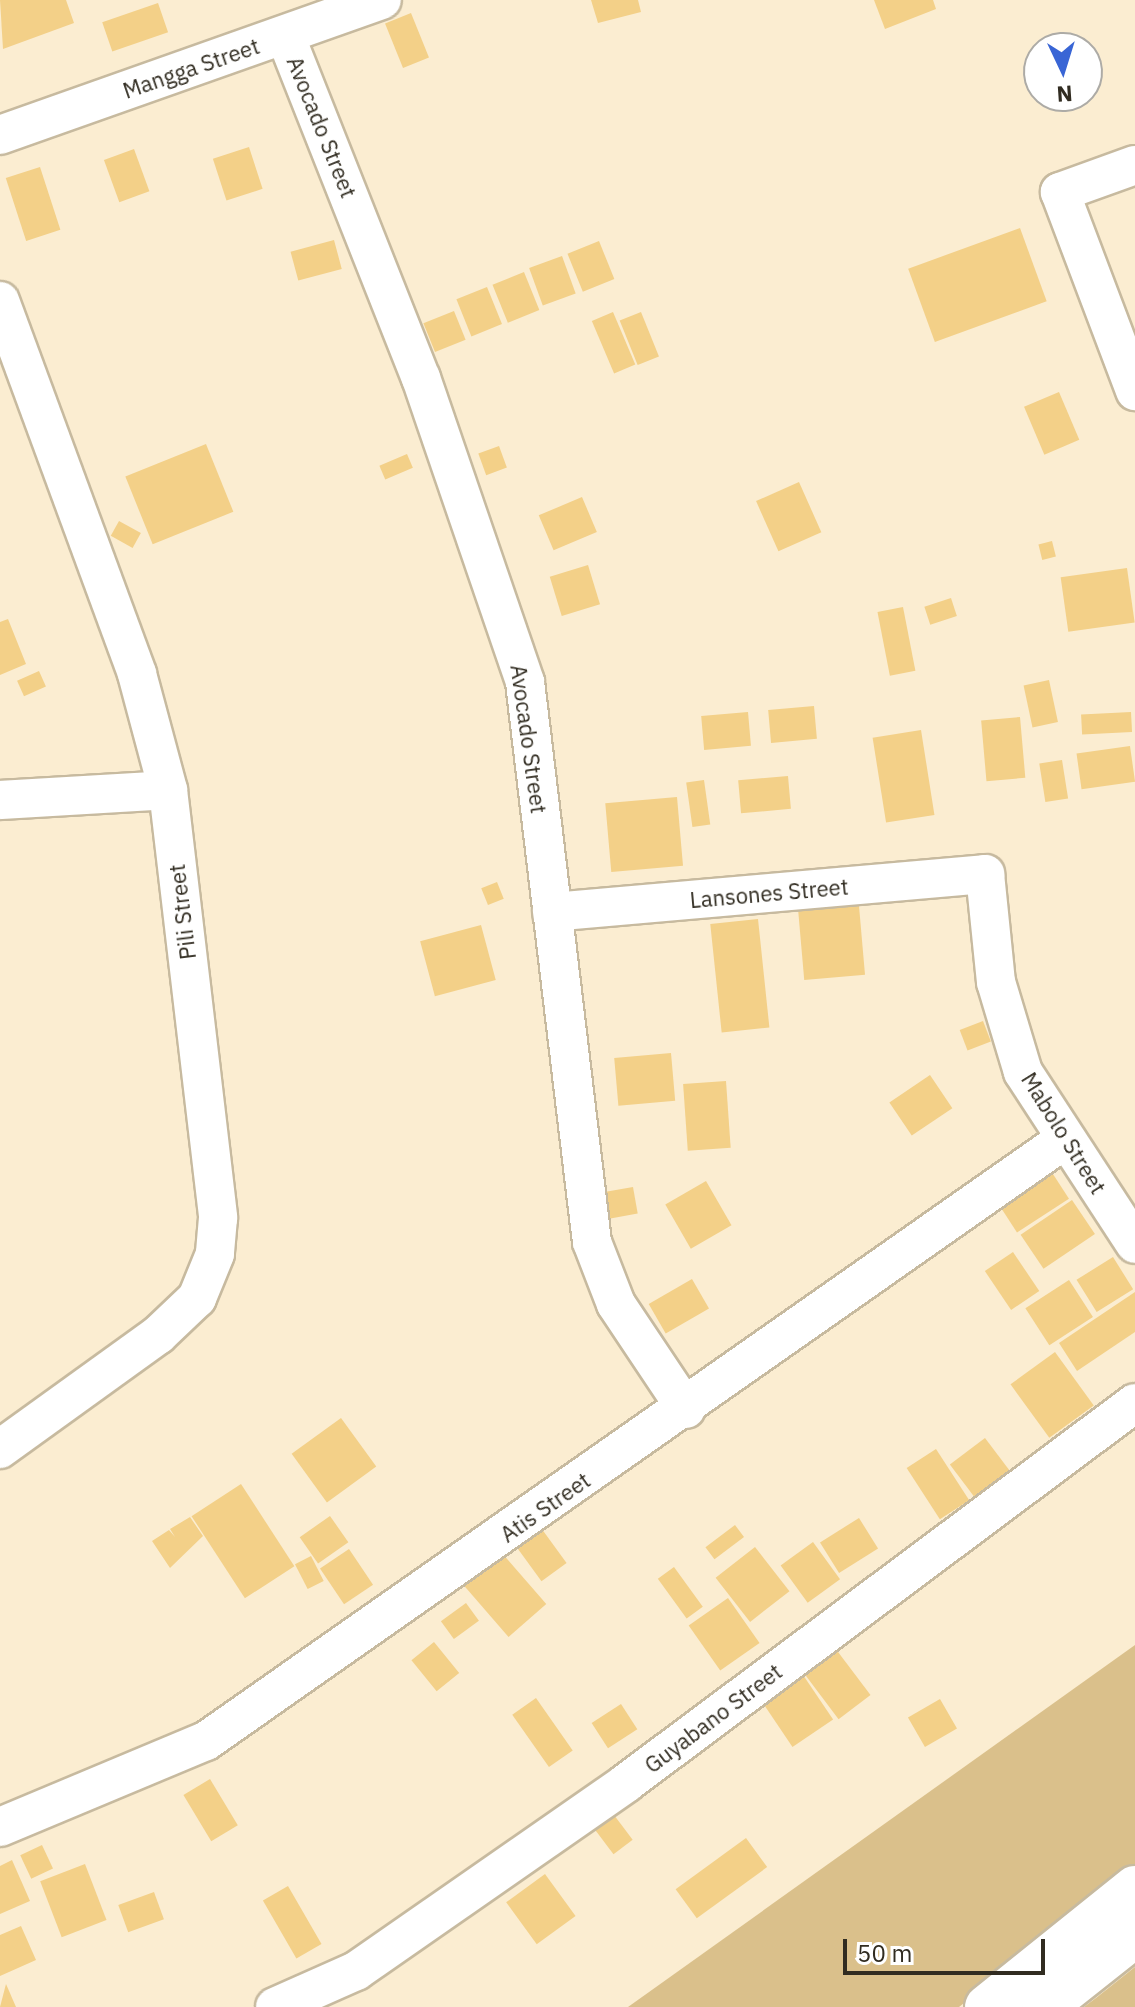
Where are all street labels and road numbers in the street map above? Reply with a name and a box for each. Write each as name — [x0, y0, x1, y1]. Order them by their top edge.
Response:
street label: Mangga Street — [119, 32, 263, 104]
street label: Avocado Street — [282, 52, 362, 202]
street label: Avocado Street — [505, 663, 553, 815]
street label: Pili Street — [163, 863, 201, 961]
street label: Lansones Street — [689, 873, 849, 913]
street label: Mabolo Street — [1016, 1067, 1112, 1199]
street label: Atis Street — [495, 1467, 595, 1547]
street label: Guyabano Street — [639, 1658, 787, 1778]

